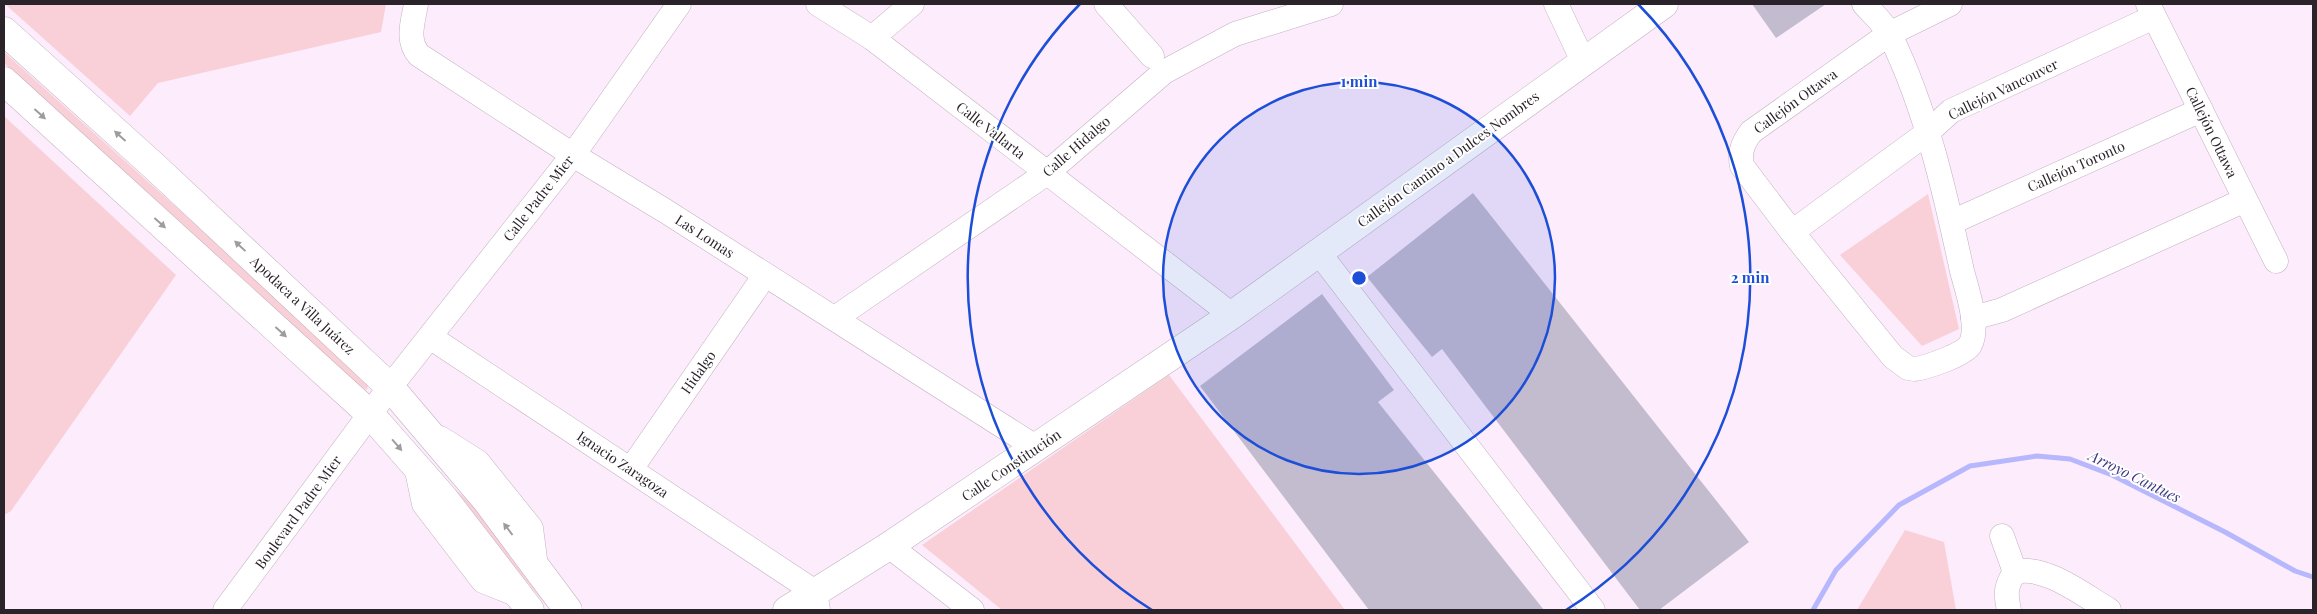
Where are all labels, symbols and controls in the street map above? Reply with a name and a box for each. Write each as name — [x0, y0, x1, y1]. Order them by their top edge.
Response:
street label: Callejón Vancouver — [1945, 54, 2062, 124]
street label: Callejón Ottawa — [1749, 64, 1841, 138]
text: 1 min — [1341, 71, 1378, 91]
street label: Callejón Ottawa — [2182, 83, 2242, 181]
street label: Callejón Camino a Dulces Nombres — [1353, 87, 1543, 231]
street label: Calle Vallarta — [953, 97, 1029, 163]
one-way arrow — [33, 108, 45, 120]
street label: Calle Hidalgo — [1038, 111, 1114, 181]
one-way arrow — [114, 130, 126, 142]
street label: Callejón Toronto — [2024, 136, 2128, 196]
street label: Calle Padre Mier — [498, 150, 578, 245]
street label: Las Lomas — [672, 210, 738, 262]
one-way arrow — [154, 217, 166, 229]
one-way arrow — [234, 240, 246, 252]
street label: Apodaca a Villa Juárez — [246, 251, 360, 359]
text: 2 min — [1731, 267, 1770, 287]
centre of rings — [1350, 269, 1368, 287]
one-way arrow — [274, 326, 286, 338]
street label: Hidalgo — [676, 346, 720, 397]
street label: Calle Constitución — [958, 424, 1065, 505]
street label: Ignacio Zaragoza — [574, 426, 672, 502]
one-way arrow — [392, 438, 403, 451]
water label: Arroyo Cantues — [2084, 444, 2185, 507]
street label: Boulevard Padre Mier — [250, 451, 346, 573]
one-way arrow — [502, 523, 513, 536]

